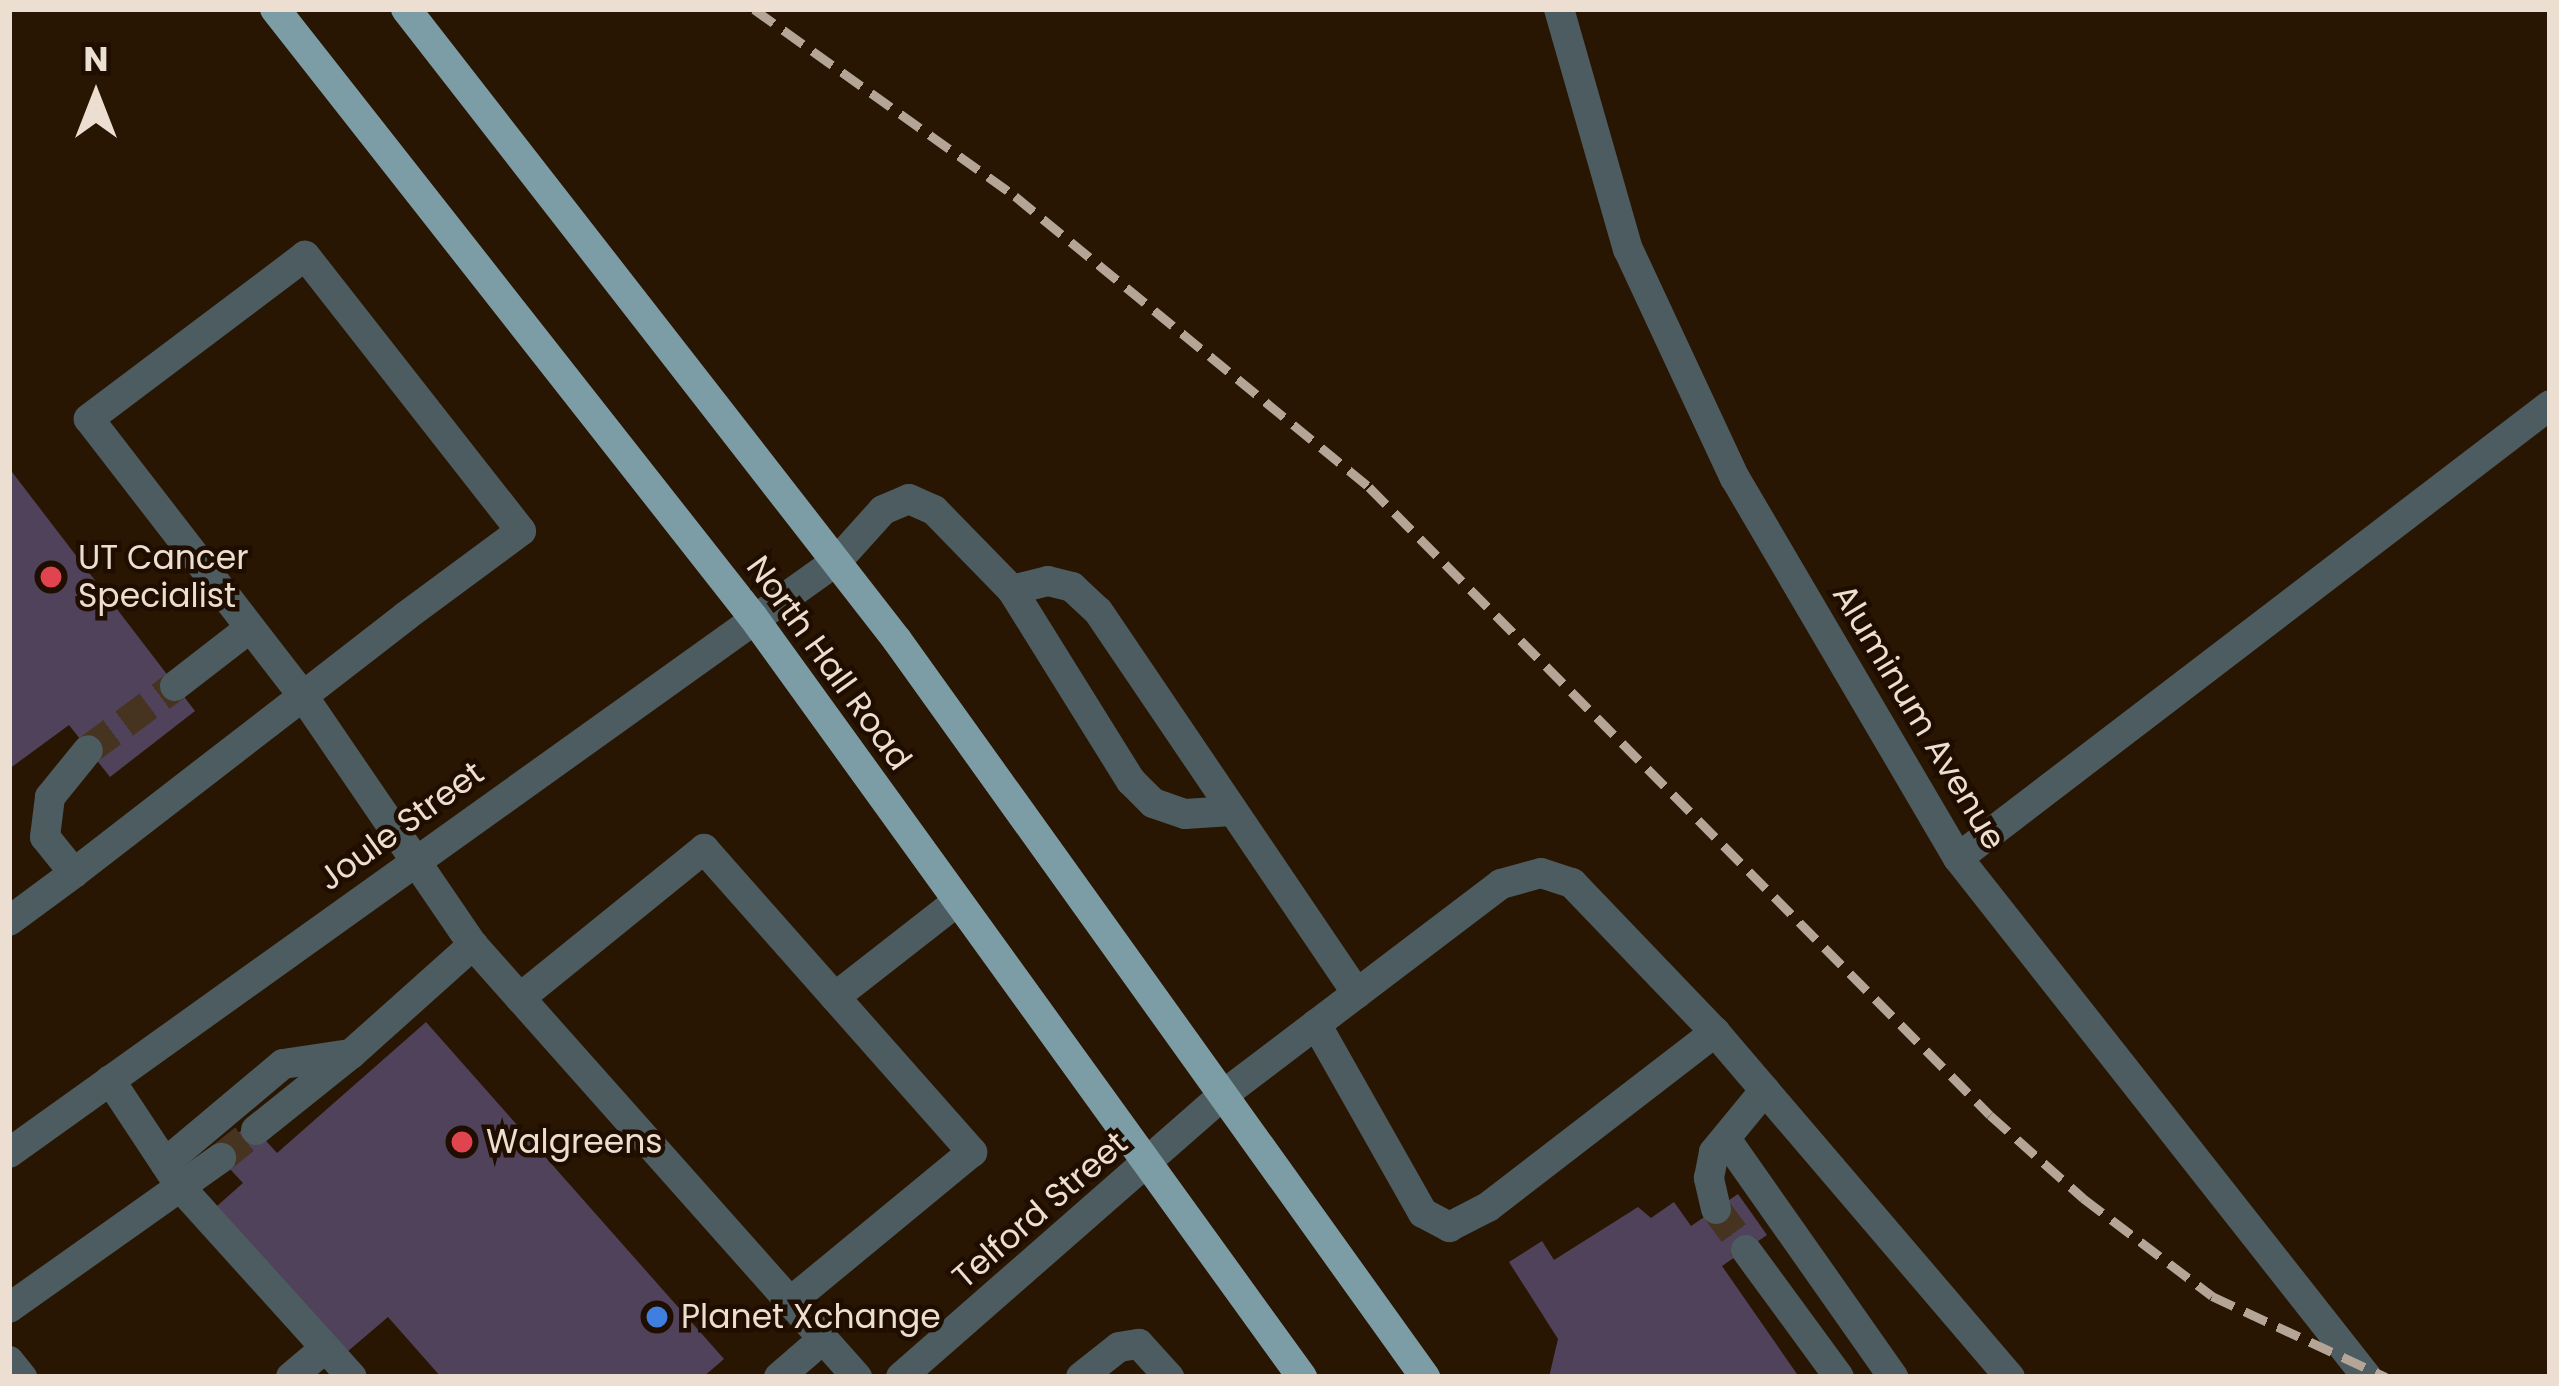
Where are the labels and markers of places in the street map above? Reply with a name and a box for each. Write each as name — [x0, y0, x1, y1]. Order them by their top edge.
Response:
place label: UT Cancer Specialist — [78, 538, 249, 616]
marker: UT Cancer Specialist — [35, 561, 67, 593]
place label: Walgreens — [486, 1122, 663, 1162]
marker: Walgreens — [449, 1129, 475, 1155]
place label: Planet Xchange — [681, 1297, 941, 1337]
marker: Planet Xchange — [644, 1304, 670, 1330]

